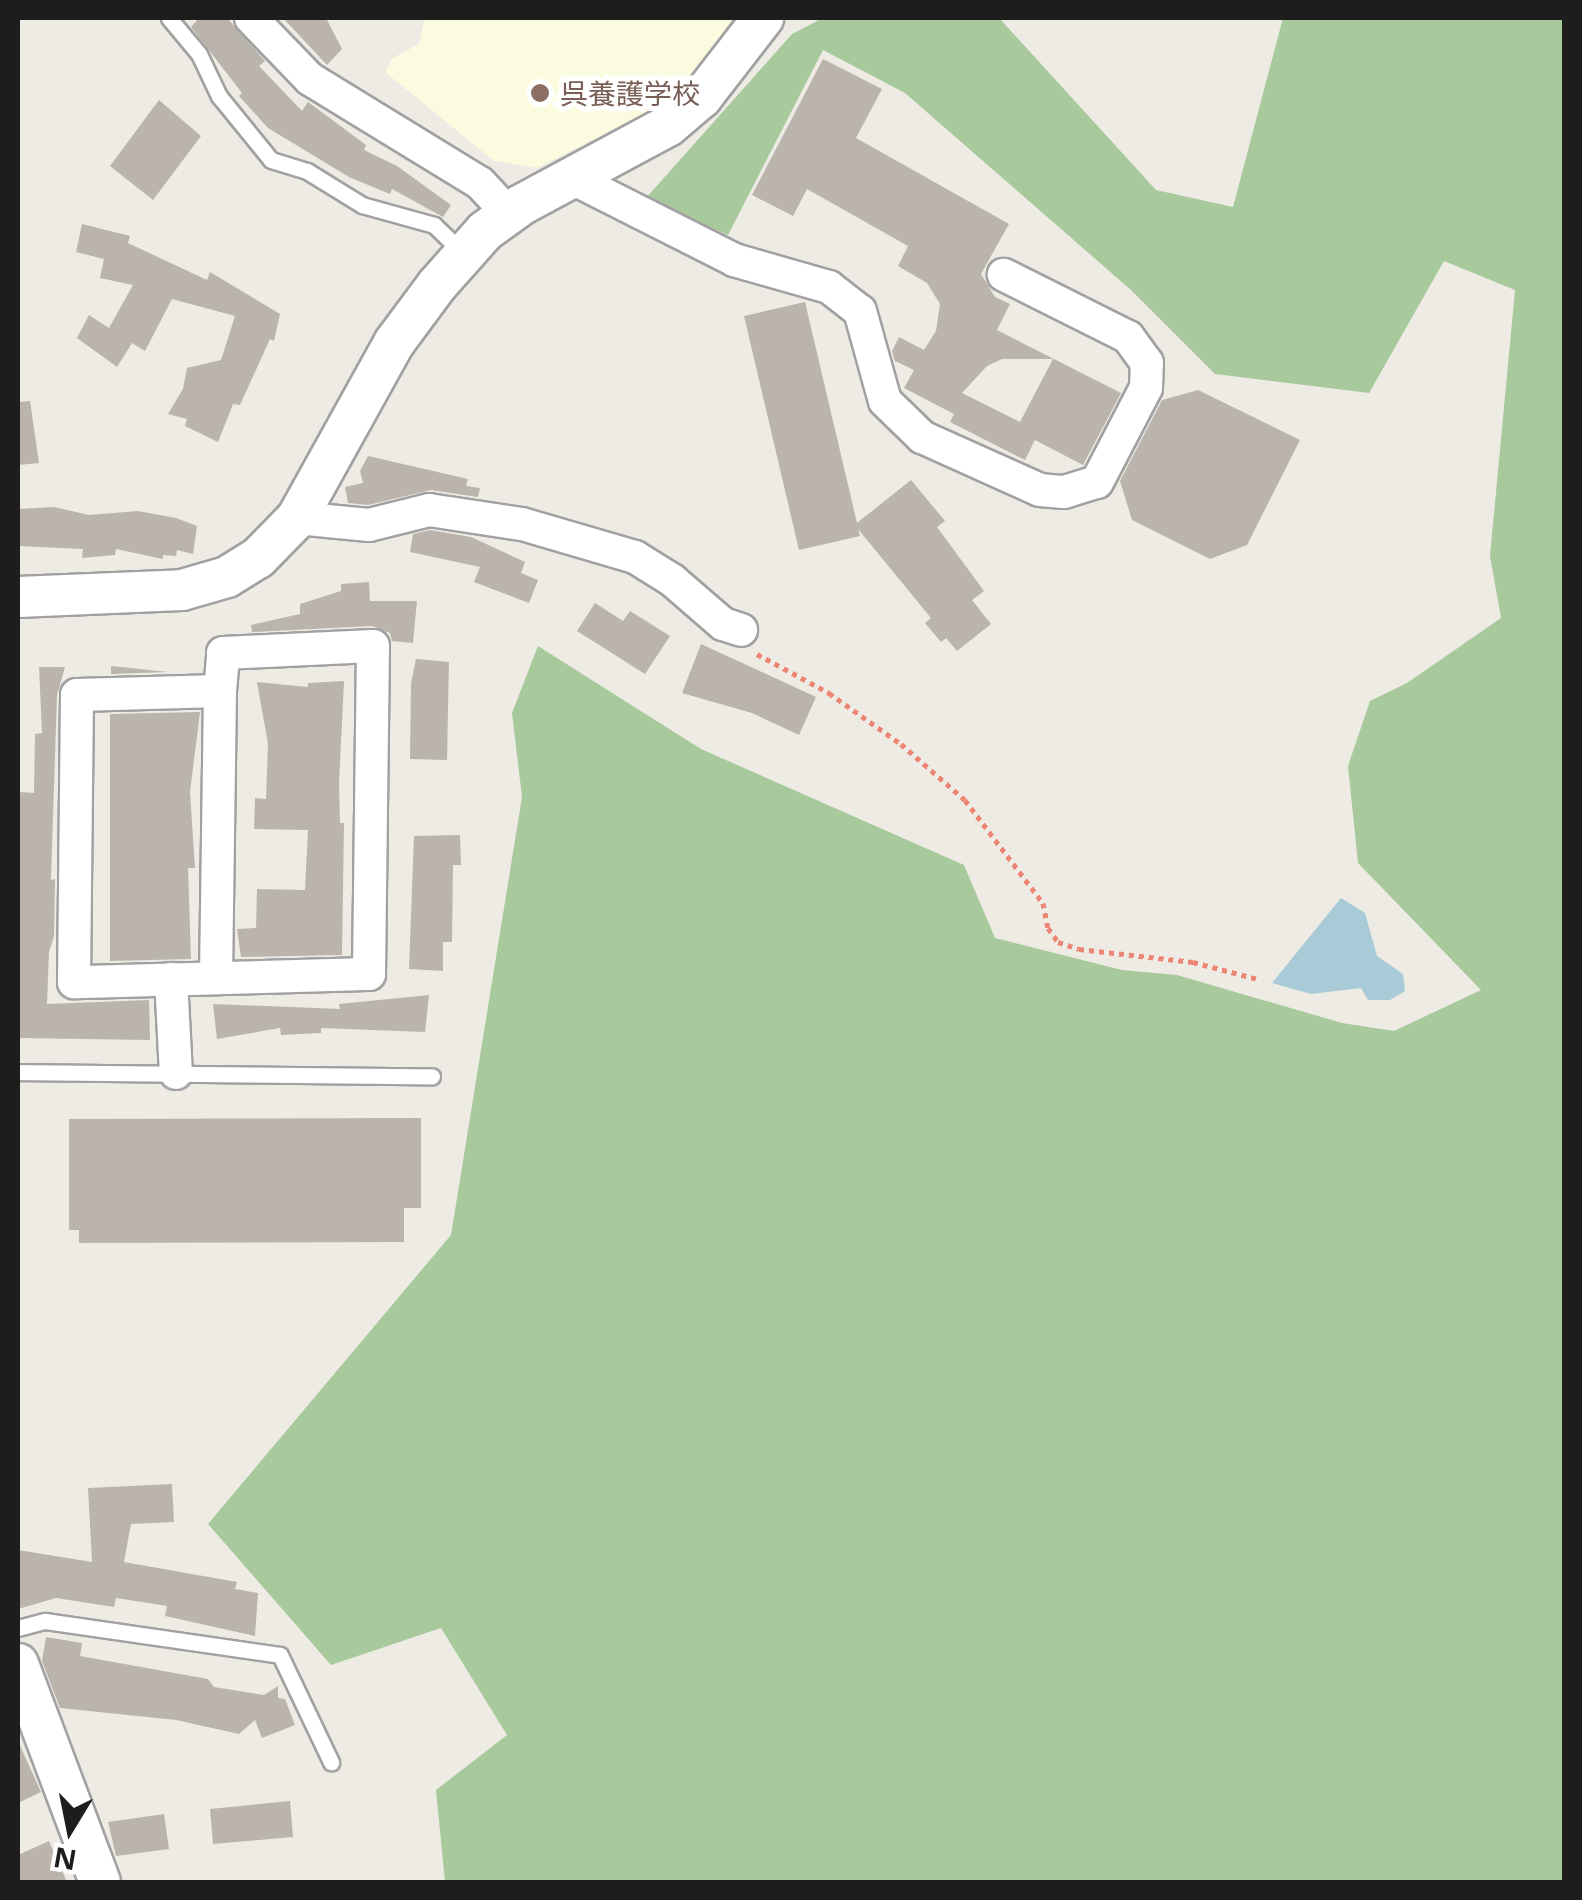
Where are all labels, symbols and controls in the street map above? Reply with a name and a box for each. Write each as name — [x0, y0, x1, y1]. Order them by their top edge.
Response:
place label: 呉養護学校 — [560, 76, 700, 110]
marker: 呉養護学校 — [529, 82, 551, 104]
north arrow — [20, 1780, 120, 1880]
text: N — [50, 1839, 79, 1880]

